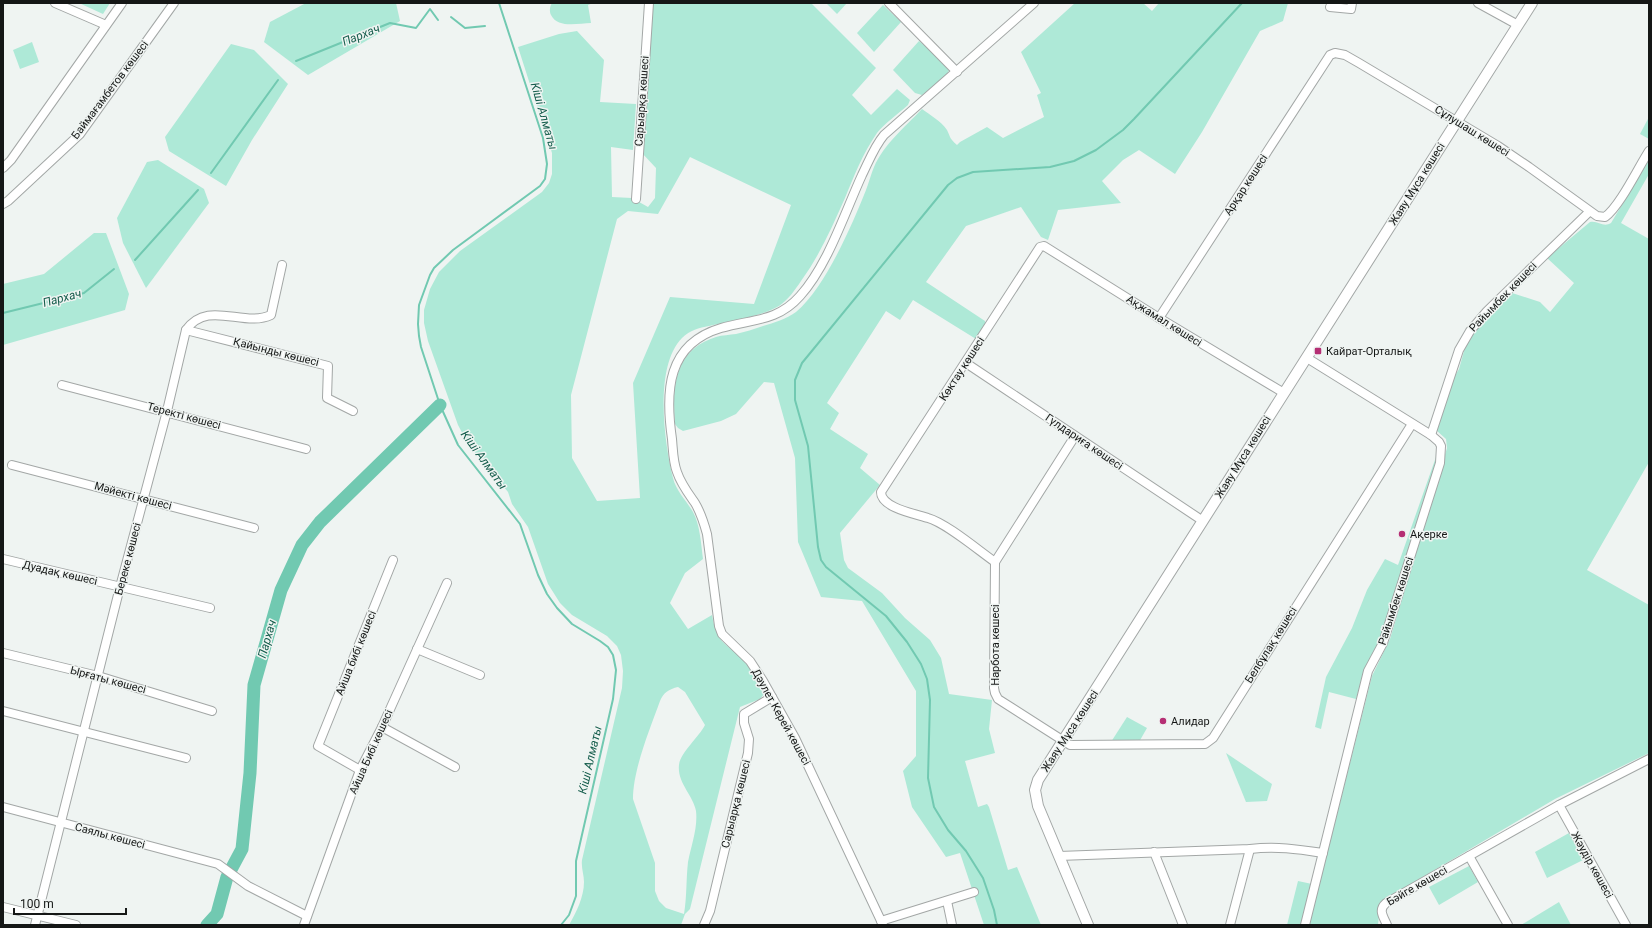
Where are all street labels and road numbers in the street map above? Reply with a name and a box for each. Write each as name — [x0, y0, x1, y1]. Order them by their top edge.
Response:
street label: Баймағамбетов көшесі — [69, 38, 151, 142]
street label: Сарыарқа көшесі — [632, 55, 652, 147]
street label: Сұлушаш көшесі — [1432, 103, 1512, 159]
street label: Жаяу Мұса көшесі — [1386, 140, 1448, 228]
street label: Арқар көшесі — [1221, 152, 1271, 218]
street label: Райымбек көшесі — [1466, 259, 1540, 335]
street label: Ақжамал көшесі — [1124, 293, 1204, 349]
street label: Қайынды көшесі — [232, 335, 320, 369]
street label: Көктау көшесі — [937, 335, 987, 403]
street label: Теректі көшесі — [146, 400, 222, 432]
street label: Гүлдариға көшесі — [1043, 411, 1125, 473]
street label: Жаяу Мұса көшесі — [1212, 413, 1274, 501]
street label: Мәйекті көшесі — [93, 479, 173, 513]
street label: Береке көшесі — [112, 521, 144, 597]
street label: Райымбек көшесі — [1376, 555, 1416, 647]
street label: Дуадақ көшесі — [21, 558, 99, 588]
street label: Нарбота көшесі — [989, 604, 1002, 686]
street label: Белбұлақ көшесі — [1242, 604, 1300, 686]
street label: Айша бибі көшесі — [333, 609, 379, 697]
street label: Ырғаты көшесі — [69, 664, 147, 696]
street label: Дәулет Керей көшесі — [749, 667, 813, 767]
street label: Жаяу Мұса көшесі — [1039, 688, 1101, 774]
street label: Айша Бибі көшесі — [347, 708, 395, 796]
street label: Сарыарқа көшесі — [719, 759, 753, 849]
street label: Саялы көшесі — [73, 820, 147, 852]
street label: Жәудір көшесі — [1568, 829, 1616, 901]
street label: Бәйге көшесі — [1385, 864, 1449, 908]

